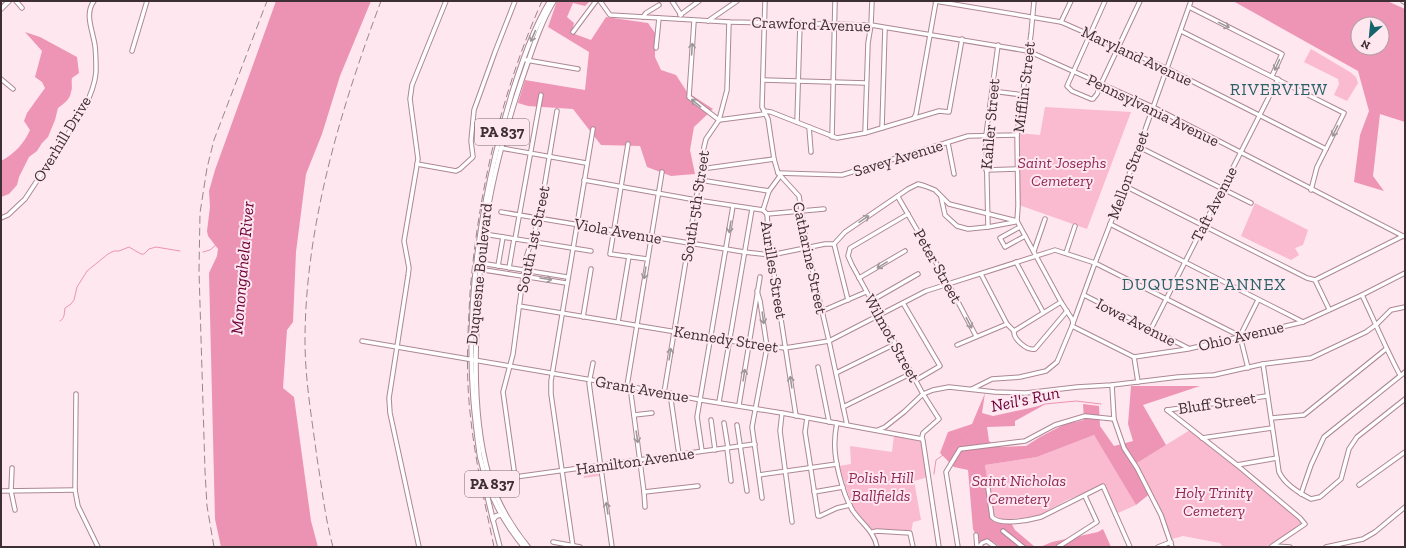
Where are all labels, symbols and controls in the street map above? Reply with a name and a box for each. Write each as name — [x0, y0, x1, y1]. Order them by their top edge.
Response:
street label: Crawford Avenue — [751, 12, 871, 36]
north arrow — [1350, 16, 1390, 56]
one-way arrow — [1218, 21, 1230, 29]
street label: Maryland Avenue — [1079, 22, 1195, 90]
one-way arrow — [528, 30, 536, 42]
text: N — [1358, 36, 1372, 52]
street label: Mifflin Street — [1009, 40, 1039, 134]
one-way arrow — [688, 43, 695, 56]
one-way arrow — [1273, 58, 1280, 70]
street label: Pennsylvania Avenue — [1084, 70, 1222, 150]
street label: Kahler Street — [977, 78, 1003, 170]
district label: RIVERVIEW — [1230, 79, 1328, 99]
street label: Overhill Drive — [29, 93, 95, 185]
one-way arrow — [690, 98, 701, 107]
road number: PA 837 — [475, 119, 529, 145]
one-way arrow — [1331, 125, 1338, 137]
street label: Mellon Street — [1103, 128, 1153, 222]
street label: Savey Avenue — [851, 135, 945, 181]
street label: South 5th Street — [677, 149, 713, 263]
park label: Saint Josephs Cemetery — [1018, 153, 1106, 190]
street label: Taft Avenue — [1187, 163, 1241, 245]
street label: South 1st Street — [512, 184, 554, 294]
water label: Monongahela River — [226, 200, 258, 335]
street label: Catharine Street — [789, 200, 831, 316]
street label: Duquesne Boulevard — [462, 202, 496, 346]
street label: Viola Avenue — [572, 214, 663, 248]
one-way arrow — [858, 215, 869, 223]
street label: Aurilles Street — [757, 220, 791, 320]
one-way arrow — [726, 221, 734, 234]
street label: Peter Street — [910, 226, 966, 307]
one-way arrow — [876, 261, 888, 269]
one-way arrow — [641, 266, 649, 279]
district label: DUQUESNE ANNEX — [1122, 274, 1286, 294]
one-way arrow — [539, 276, 552, 284]
street label: Wilmot Street — [860, 291, 924, 385]
street label: Iowa Avenue — [1093, 294, 1179, 350]
one-way arrow — [759, 312, 767, 325]
one-way arrow — [966, 316, 973, 328]
street label: Ohio Avenue — [1196, 317, 1286, 355]
street label: Kennedy Street — [672, 321, 780, 357]
one-way arrow — [666, 348, 674, 361]
one-way arrow — [740, 369, 748, 382]
street label: Grant Avenue — [594, 371, 690, 407]
one-way arrow — [787, 376, 795, 389]
water label: Neil's Run — [989, 382, 1061, 416]
street label: Bluff Street — [1177, 388, 1257, 418]
one-way arrow — [633, 430, 640, 443]
street label: Hamilton Avenue — [575, 443, 695, 479]
park label: Polish Hill Ballfields — [848, 468, 914, 505]
road number: PA 837 — [465, 471, 519, 497]
park label: Saint Nicholas Cemetery — [972, 471, 1066, 508]
park label: Holy Trinity Cemetery — [1175, 483, 1253, 520]
one-way arrow — [603, 502, 611, 515]

